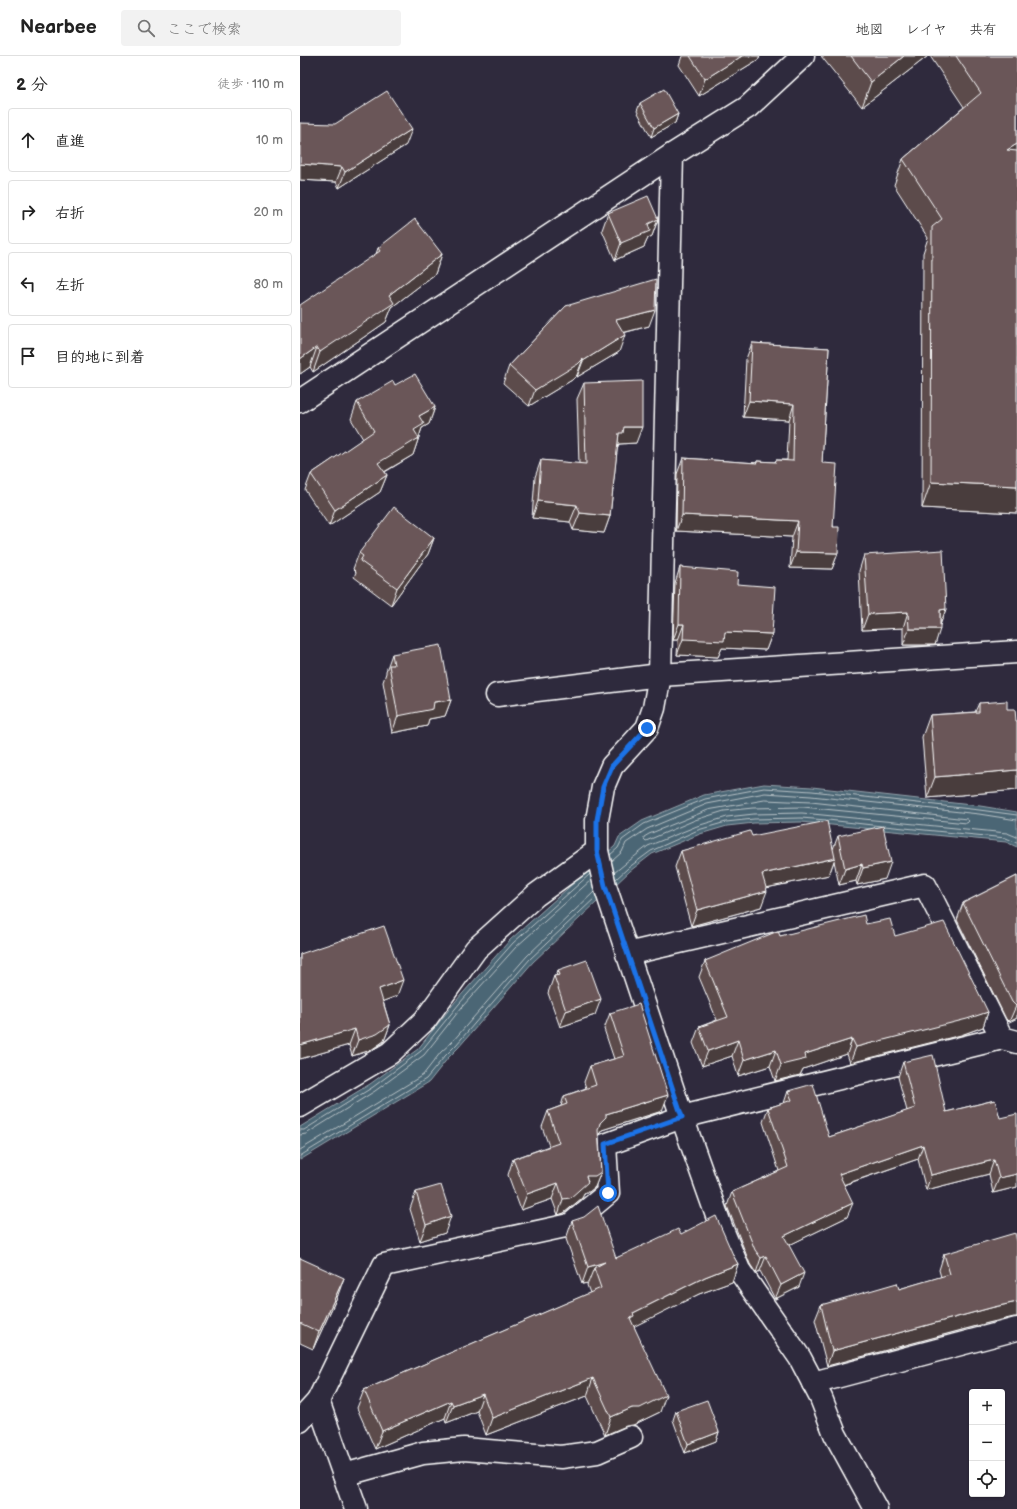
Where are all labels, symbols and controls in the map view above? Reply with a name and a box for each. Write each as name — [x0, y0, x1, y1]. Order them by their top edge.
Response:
search box — [121, 10, 401, 46]
text: Nearbee — [20, 16, 97, 39]
icon: search — [135, 17, 157, 39]
text: ここで検索 — [167, 20, 242, 39]
text: 地図 — [856, 21, 884, 38]
text: レイヤ — [906, 21, 947, 38]
text: 共有 — [969, 21, 997, 38]
text: 2 分 — [16, 75, 48, 95]
text: 徒歩 · 110 m — [218, 76, 284, 92]
icon: ahead — [17, 129, 39, 151]
text: 直進 — [55, 132, 85, 151]
text: 10 m — [256, 132, 283, 148]
icon: right — [17, 201, 39, 223]
text: 右折 — [55, 204, 85, 223]
text: 20 m — [253, 204, 283, 220]
icon: left — [17, 273, 39, 295]
text: 左折 — [55, 276, 85, 295]
text: 80 m — [254, 276, 283, 292]
icon: arrive — [17, 345, 39, 367]
text: 目的地に到着 — [55, 348, 145, 367]
route end — [638, 719, 656, 737]
route start — [599, 1184, 617, 1202]
map controls — [969, 1389, 1005, 1497]
button: + — [969, 1389, 1005, 1425]
button: − — [969, 1425, 1005, 1461]
button: locate — [969, 1461, 1005, 1497]

